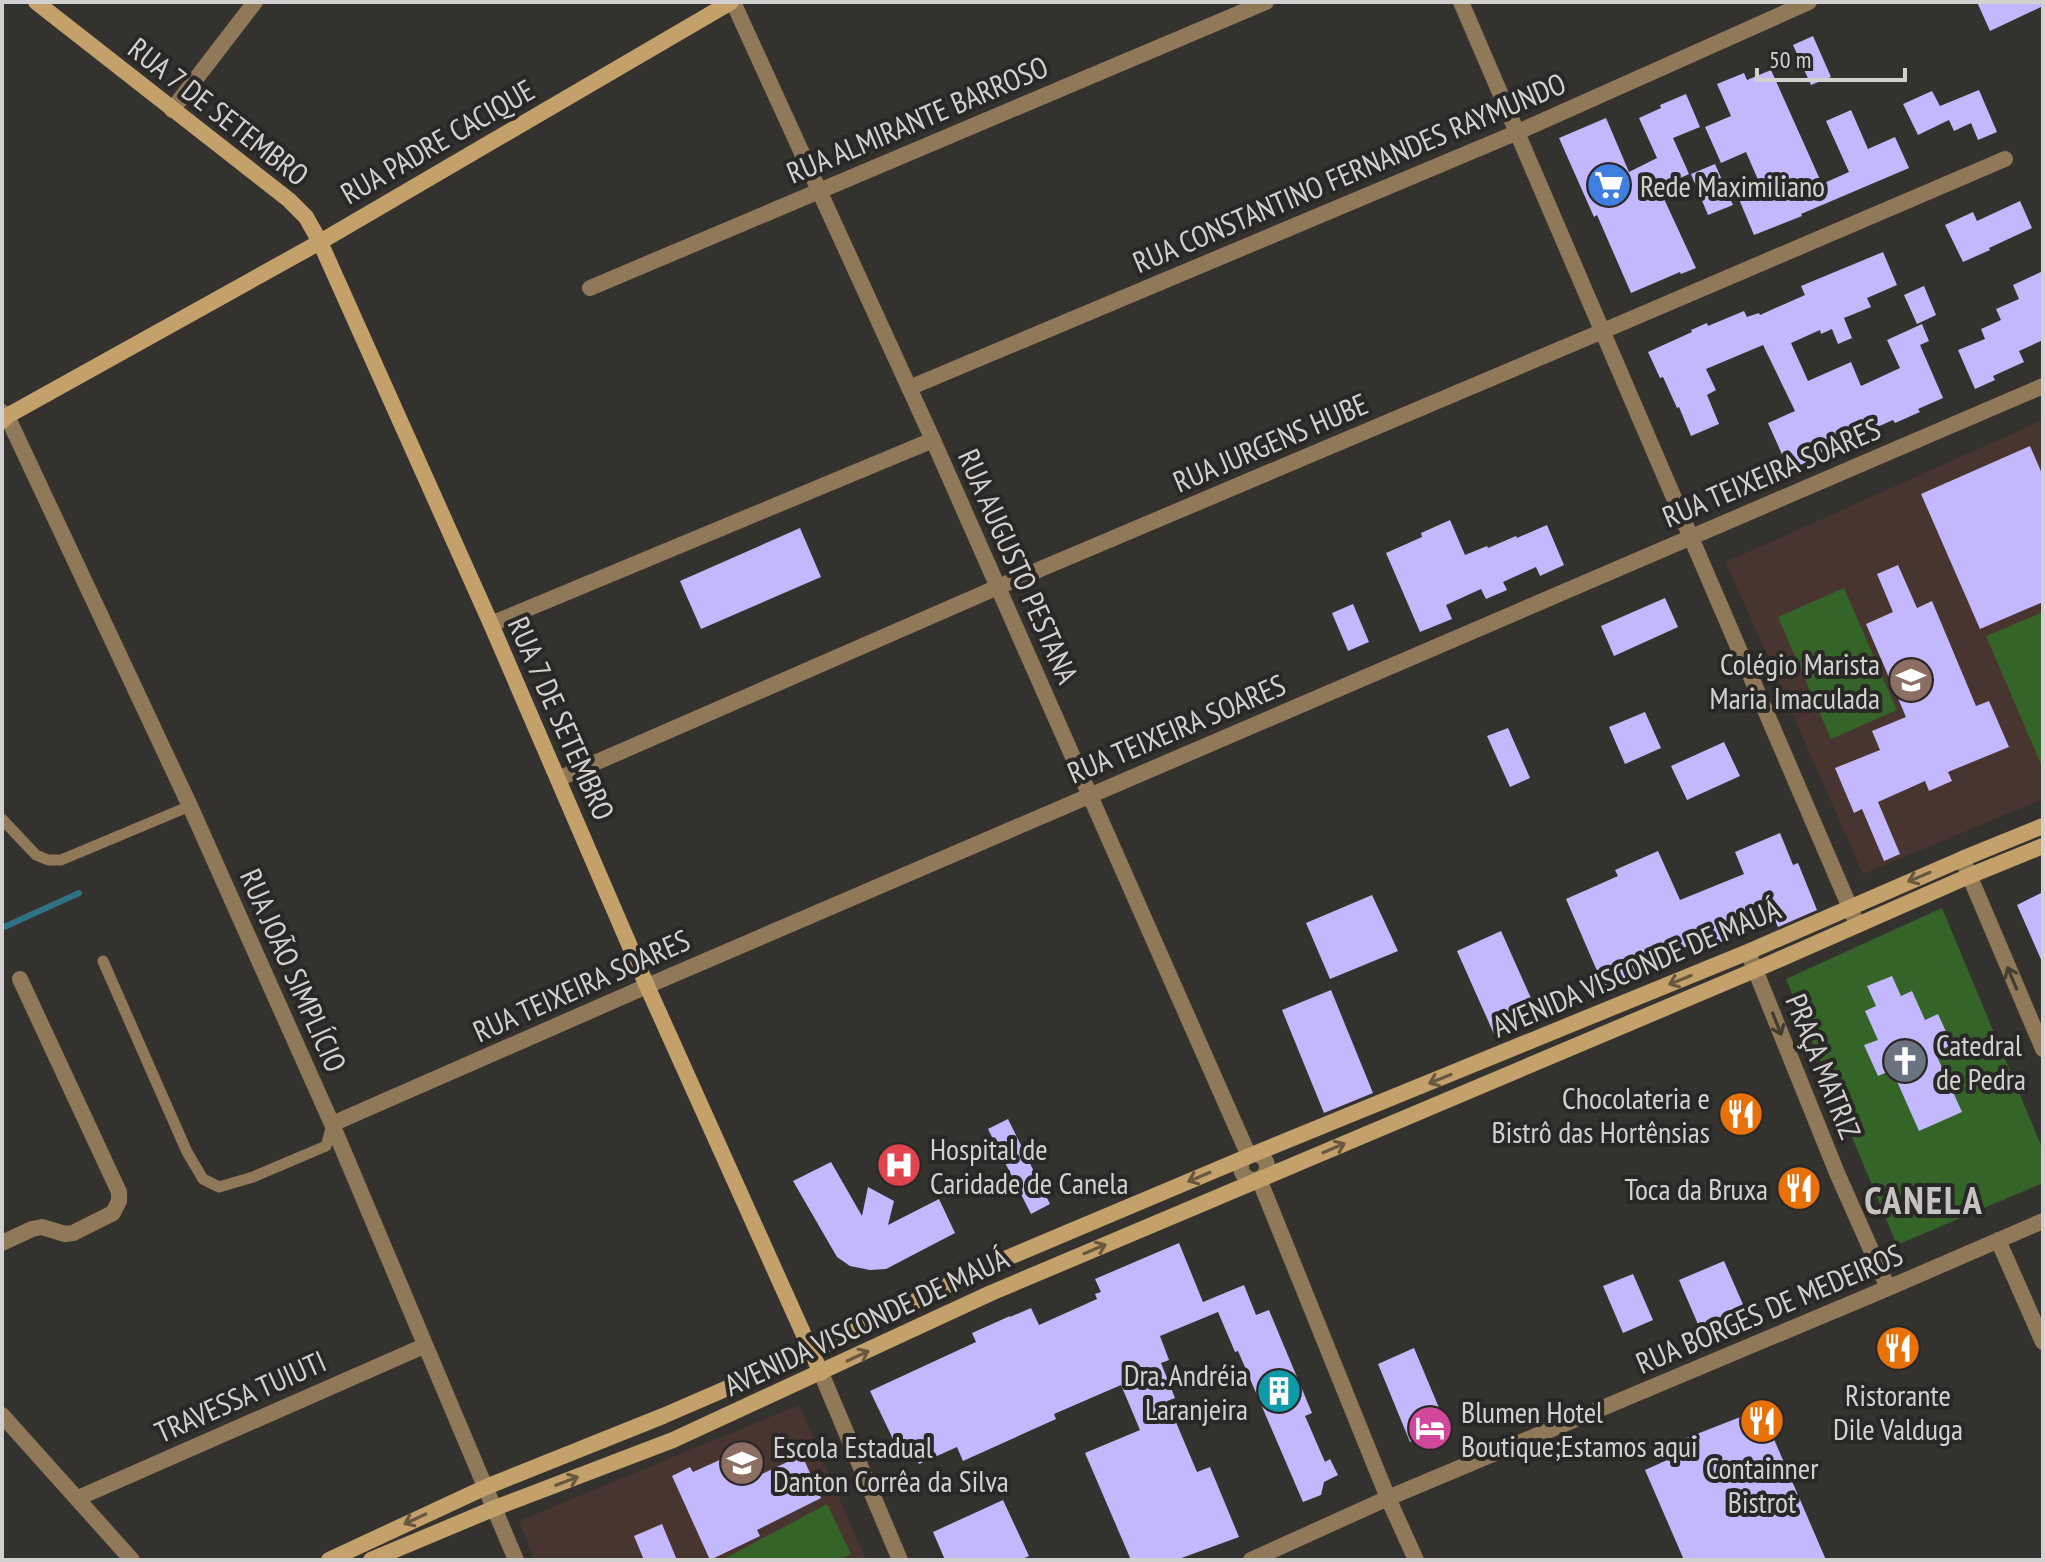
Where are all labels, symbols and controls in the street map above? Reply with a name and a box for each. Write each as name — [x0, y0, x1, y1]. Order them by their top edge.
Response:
street label: RUA 7 DE SETEMBRO — [121, 28, 317, 194]
scale bar — [1757, 32, 1905, 82]
text: 50 m — [1769, 44, 1811, 75]
street label: RUA ALMIRANTE BARROSO — [780, 46, 1054, 192]
street label: RUA CONSTANTINO FERNANDES RAYMUNDO — [1127, 63, 1571, 281]
street label: RUA PADRE CACIQUE — [333, 70, 541, 212]
supermarket icon: Rede Maximiliano — [1585, 161, 1633, 209]
place label: Rede Maximiliano — [1640, 166, 1825, 205]
street label: RUA JURGENS HUBE — [1167, 383, 1373, 501]
street label: RUA TEIXEIRA SOARES — [1656, 408, 1886, 536]
street label: RUA AUGUSTO PESTANA — [950, 443, 1088, 690]
street label: RUA 7 DE SETEMBRO — [500, 610, 624, 826]
place label: Colégio Marista Maria Imaculada — [1710, 644, 1880, 717]
school or university icon: Colégio Marista Maria Imaculada — [1887, 656, 1935, 704]
street label: RUA TEIXEIRA SOARES — [1061, 664, 1291, 792]
street label: RUA JOÃO SIMPLÍCIO — [232, 862, 356, 1078]
one-way arrow — [1907, 871, 1932, 886]
street label: AVENIDA VISCONDE DE MAUÁ — [1486, 888, 1787, 1045]
street label: RUA TEIXEIRA SOARES — [467, 920, 695, 1050]
one-way arrow — [2004, 966, 2019, 990]
one-way arrow — [1668, 973, 1693, 988]
street label: PRAÇA MATRIZ — [1777, 988, 1871, 1144]
one-way arrow — [1770, 1011, 1785, 1036]
place label: Catedral de Pedra — [1936, 1025, 2026, 1098]
church icon: Catedral de Pedra — [1881, 1037, 1929, 1085]
one-way arrow — [1428, 1072, 1453, 1087]
place label: Chocolateria e Bistrô das Hortênsias — [1492, 1078, 1710, 1151]
restaurant icon: Chocolateria e Bistrô das Hortênsias — [1717, 1090, 1765, 1138]
place label: Hospital de Caridade de Canela — [930, 1129, 1128, 1202]
one-way arrow — [1321, 1139, 1346, 1154]
hospital icon: Hospital de Caridade de Canela — [875, 1141, 923, 1189]
restaurant icon: Toca da Bruxa — [1775, 1164, 1823, 1212]
place label: Toca da Bruxa — [1625, 1169, 1768, 1208]
one-way arrow — [1187, 1170, 1212, 1185]
district label: CANELA — [1864, 1175, 1984, 1224]
street label: RUA BORGES DE MEDEIROS — [1630, 1234, 1908, 1382]
street label: AVENIDA VISCONDE DE MAUÁ — [718, 1238, 1015, 1404]
one-way arrow — [1082, 1241, 1107, 1256]
restaurant icon: Ristorante Dile Valduga — [1874, 1324, 1922, 1372]
street label: TRAVESSA TUIUTI — [148, 1341, 332, 1451]
one-way arrow — [845, 1348, 869, 1363]
place label: Dra. Andréia Laranjeira — [1124, 1355, 1248, 1428]
building icon: Dra. Andréia Laranjeira — [1255, 1367, 1303, 1415]
place label: Ristorante Dile Valduga — [1833, 1375, 1963, 1448]
place label: Blumen Hotel Boutique;Estamos aqui — [1461, 1392, 1697, 1465]
restaurant icon: Containner Bistrot — [1738, 1397, 1786, 1445]
hotel icon: Blumen Hotel Boutique;Estamos aqui — [1406, 1404, 1454, 1452]
place label: Escola Estadual Danton Corrêa da Silva — [773, 1427, 1009, 1500]
school or university icon: Escola Estadual Danton Corrêa da Silva — [718, 1439, 766, 1487]
place label: Containner Bistrot — [1706, 1448, 1819, 1521]
one-way arrow — [555, 1473, 579, 1487]
one-way arrow — [403, 1513, 428, 1528]

